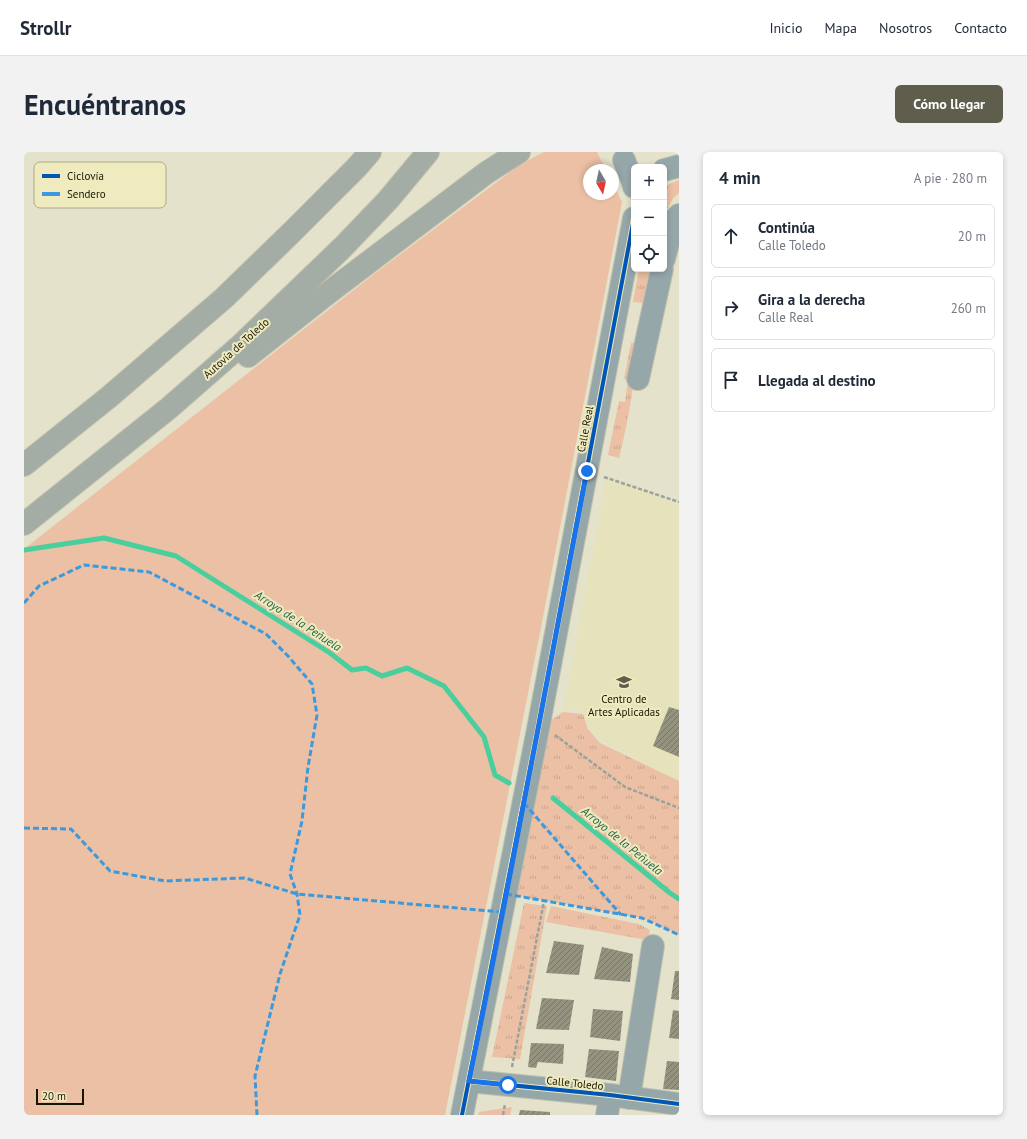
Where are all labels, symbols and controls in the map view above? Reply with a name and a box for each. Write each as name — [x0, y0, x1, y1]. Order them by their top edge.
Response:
text: Strollr — [20, 16, 71, 40]
text: Inicio — [769, 19, 802, 37]
text: Mapa — [824, 19, 857, 37]
text: Nosotros — [879, 19, 932, 37]
text: Contacto — [954, 19, 1007, 37]
button: Cómo llegar — [895, 85, 1003, 123]
text: Encuéntranos — [24, 86, 186, 123]
legend — [34, 162, 166, 208]
north arrow — [583, 164, 619, 200]
map controls — [631, 164, 667, 272]
button: + — [631, 164, 667, 200]
text: 4 min — [719, 167, 760, 189]
text: Ciclovía — [67, 169, 104, 183]
text: A pie · 280 m — [914, 170, 987, 187]
text: Sendero — [67, 187, 106, 201]
button: − — [631, 200, 667, 236]
text: Continúa — [758, 218, 815, 237]
icon: ahead — [720, 225, 742, 247]
text: 20 m — [958, 228, 986, 245]
button: locate — [631, 236, 667, 272]
text: Calle Toledo — [758, 237, 826, 254]
text: Gira a la derecha — [758, 290, 865, 309]
icon: right — [720, 297, 742, 319]
text: 260 m — [951, 300, 986, 317]
text: Calle Real — [758, 309, 813, 326]
street label: Autovía de Toledo — [200, 315, 272, 381]
icon: arrive — [720, 369, 742, 391]
text: Llegada al destino — [758, 371, 876, 390]
street label: Calle Real — [574, 404, 596, 453]
route end — [578, 462, 596, 480]
water label: Arroyo de la Peñuela — [251, 586, 345, 654]
school or university icon: Centro de Artes Aplicadas — [615, 673, 633, 691]
place label: Centro de Artes Aplicadas — [588, 692, 660, 719]
water label: Arroyo de la Peñuela — [578, 802, 666, 878]
street label: Calle Toledo — [546, 1073, 604, 1093]
route start — [499, 1076, 517, 1094]
scale bar — [36, 1087, 84, 1106]
text: 20 m — [42, 1089, 66, 1103]

